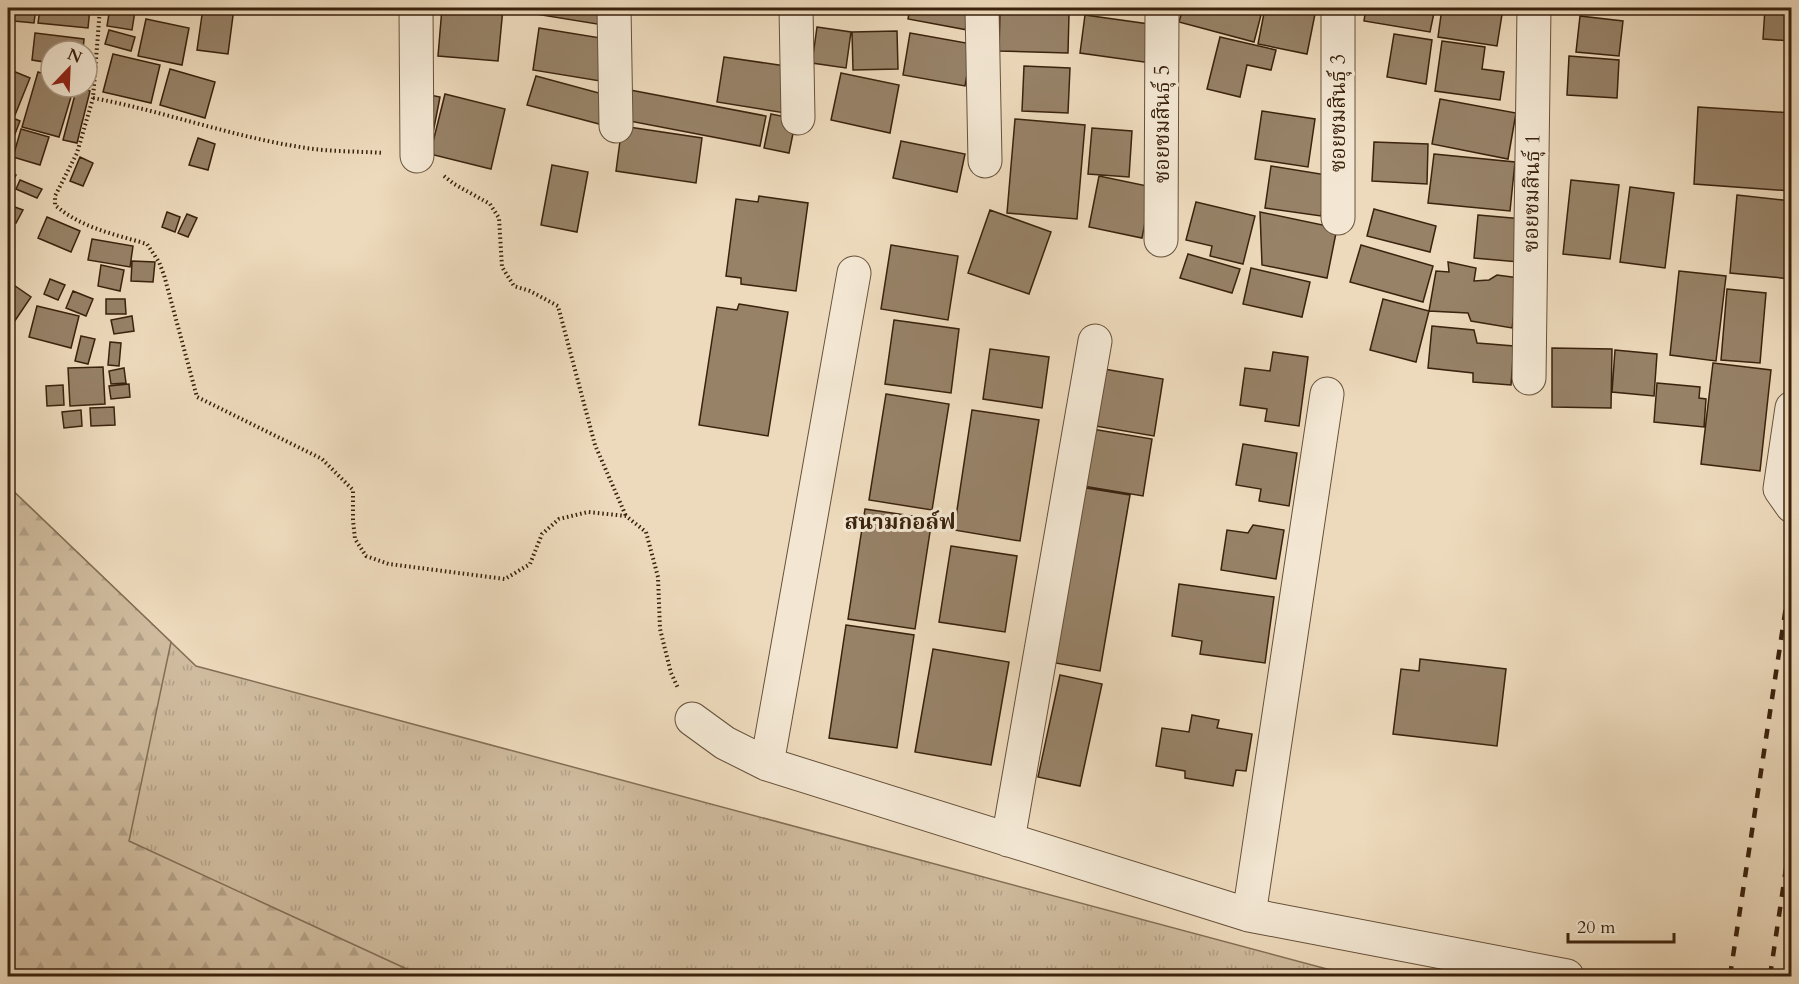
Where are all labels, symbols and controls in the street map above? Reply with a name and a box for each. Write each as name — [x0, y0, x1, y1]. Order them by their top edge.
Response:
north arrow — [39, 39, 99, 99]
text: N — [64, 43, 85, 69]
street label: ซอยชมสินธุ์ 3 — [1324, 54, 1353, 172]
street label: ซอยชมสินธุ์ 5 — [1148, 65, 1177, 183]
street label: ซอยชมสินธุ์ 1 — [1516, 133, 1548, 253]
district label: สนามกอล์ฟ — [845, 507, 955, 537]
scale bar — [1568, 906, 1674, 944]
text: 20 m — [1577, 915, 1616, 940]

